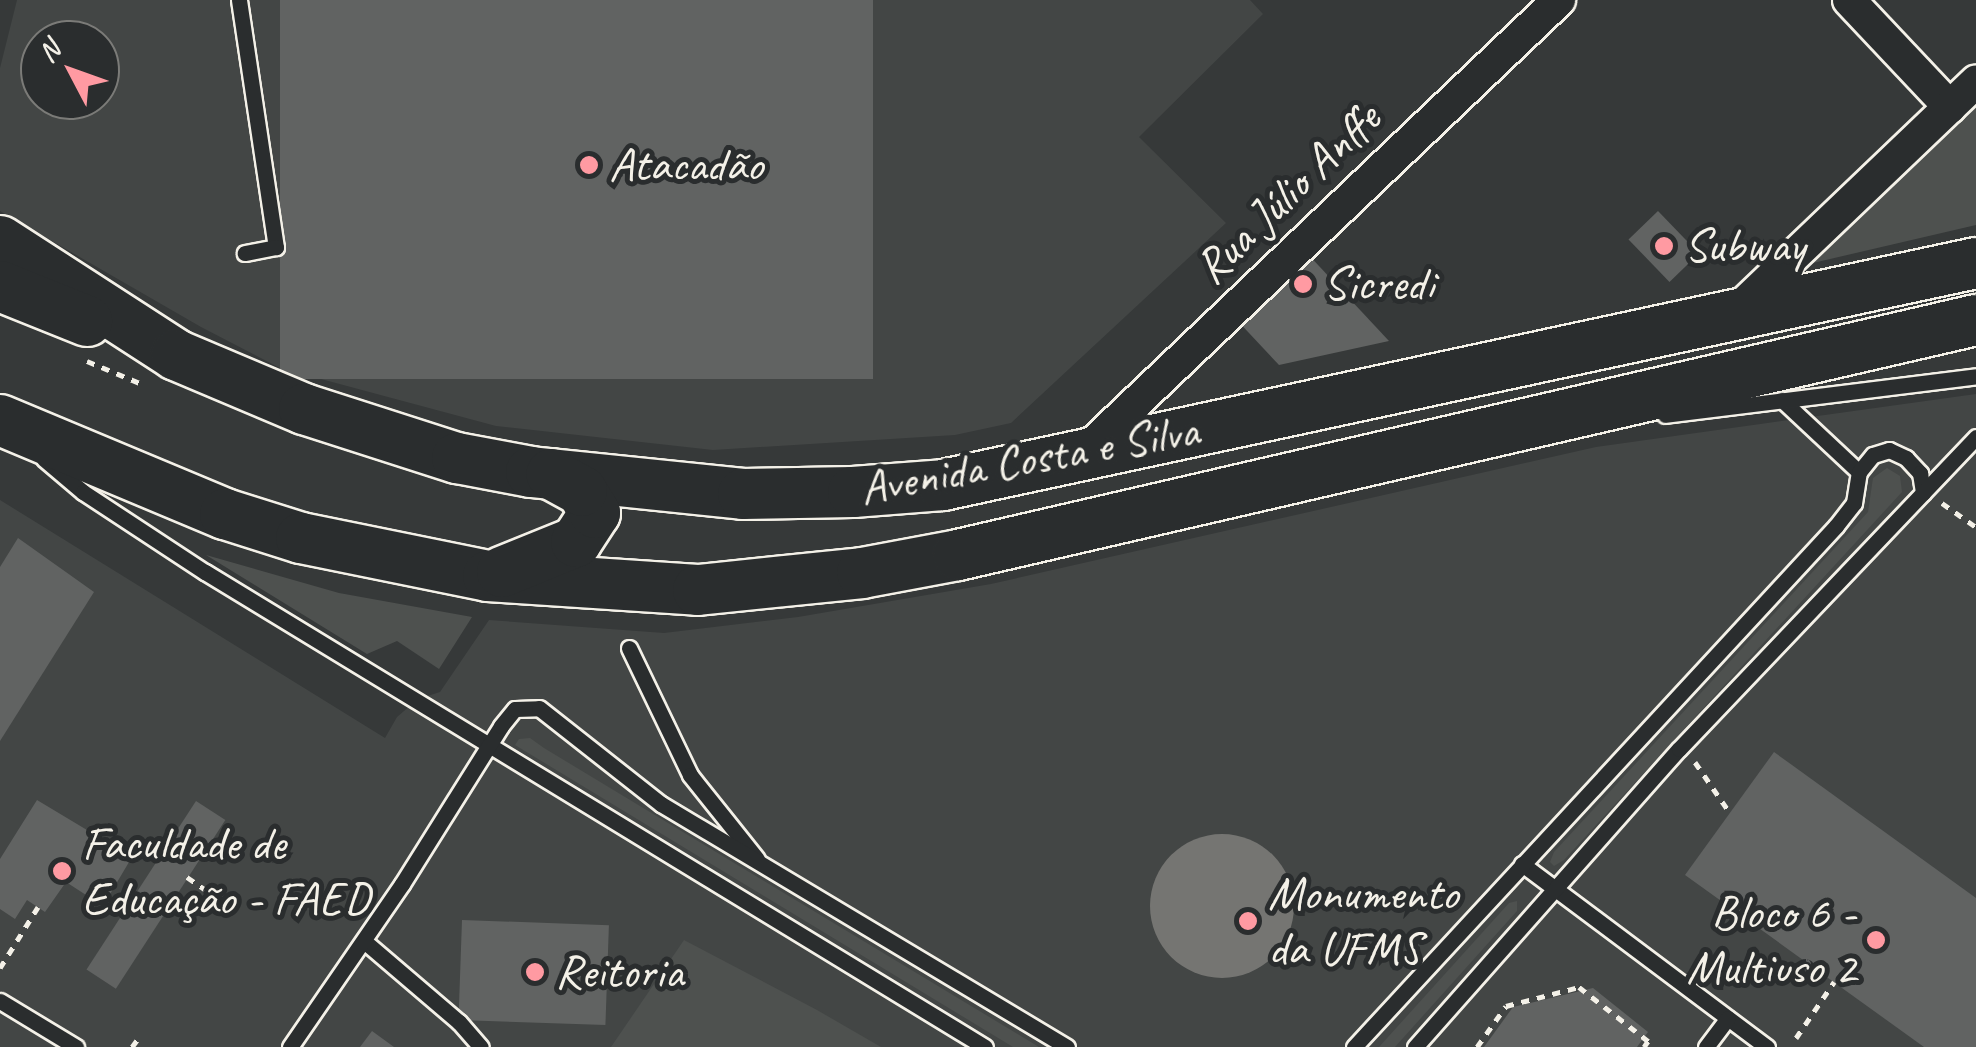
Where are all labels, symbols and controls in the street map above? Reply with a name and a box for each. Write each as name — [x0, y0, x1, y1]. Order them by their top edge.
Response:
north arrow — [20, 20, 120, 120]
text: N — [30, 33, 67, 69]
street label: Rua Júlio Anffe — [1182, 90, 1392, 296]
place label: Atacadão — [609, 136, 763, 194]
marker: Atacadão — [578, 154, 600, 176]
place label: Subway — [1684, 217, 1805, 275]
marker: Subway — [1653, 235, 1675, 257]
place label: Sicredi — [1323, 255, 1434, 313]
marker: Sicredi — [1292, 273, 1314, 295]
street label: Avenida Costa e Silva — [855, 401, 1203, 517]
place label: Faculdade de Educação - FAED — [82, 814, 370, 927]
marker: Faculdade de Educação - FAED — [51, 860, 73, 882]
place label: Monumento da UFMS — [1268, 864, 1458, 977]
place label: Bloco 6 - Multiuso 2 — [1686, 883, 1856, 996]
marker: Monumento da UFMS — [1237, 910, 1259, 932]
marker: Bloco 6 - Multiuso 2 — [1865, 929, 1887, 951]
place label: Reitoria — [555, 943, 683, 1001]
marker: Reitoria — [524, 961, 546, 983]

